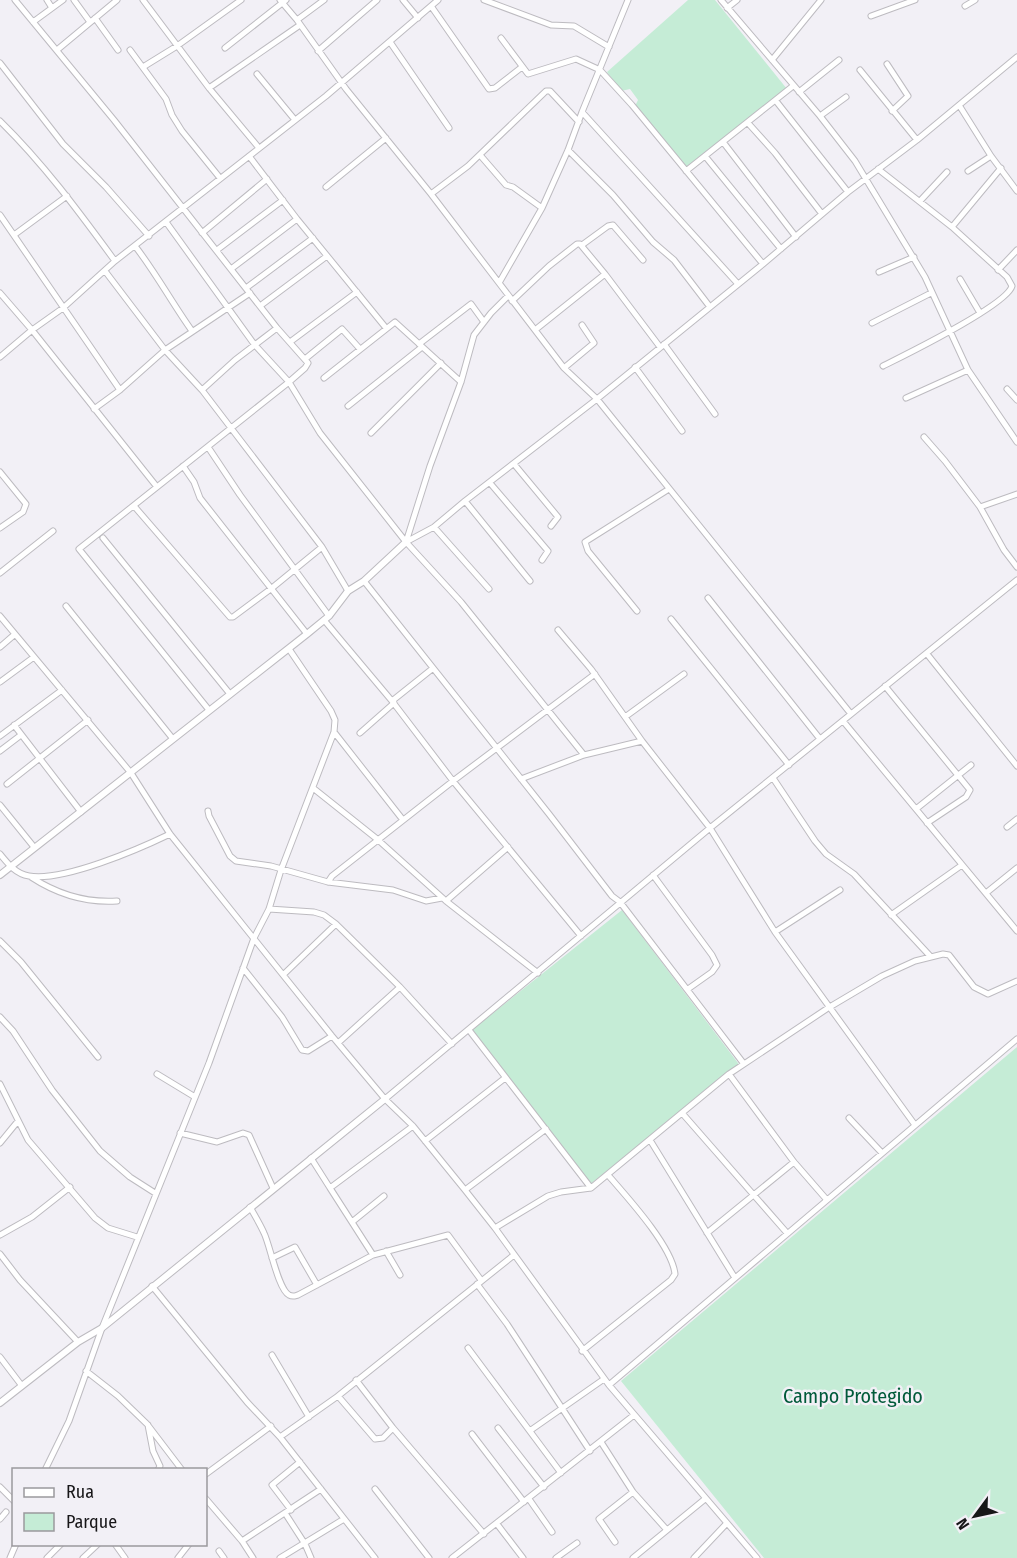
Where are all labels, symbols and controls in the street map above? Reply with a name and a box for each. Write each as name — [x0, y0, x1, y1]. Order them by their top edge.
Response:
park label: Campo Protegido — [783, 1384, 923, 1408]
legend — [12, 1468, 207, 1546]
text: Rua — [66, 1481, 94, 1503]
north arrow — [945, 1486, 1005, 1546]
text: Parque — [66, 1511, 117, 1533]
text: N — [952, 1515, 973, 1533]

